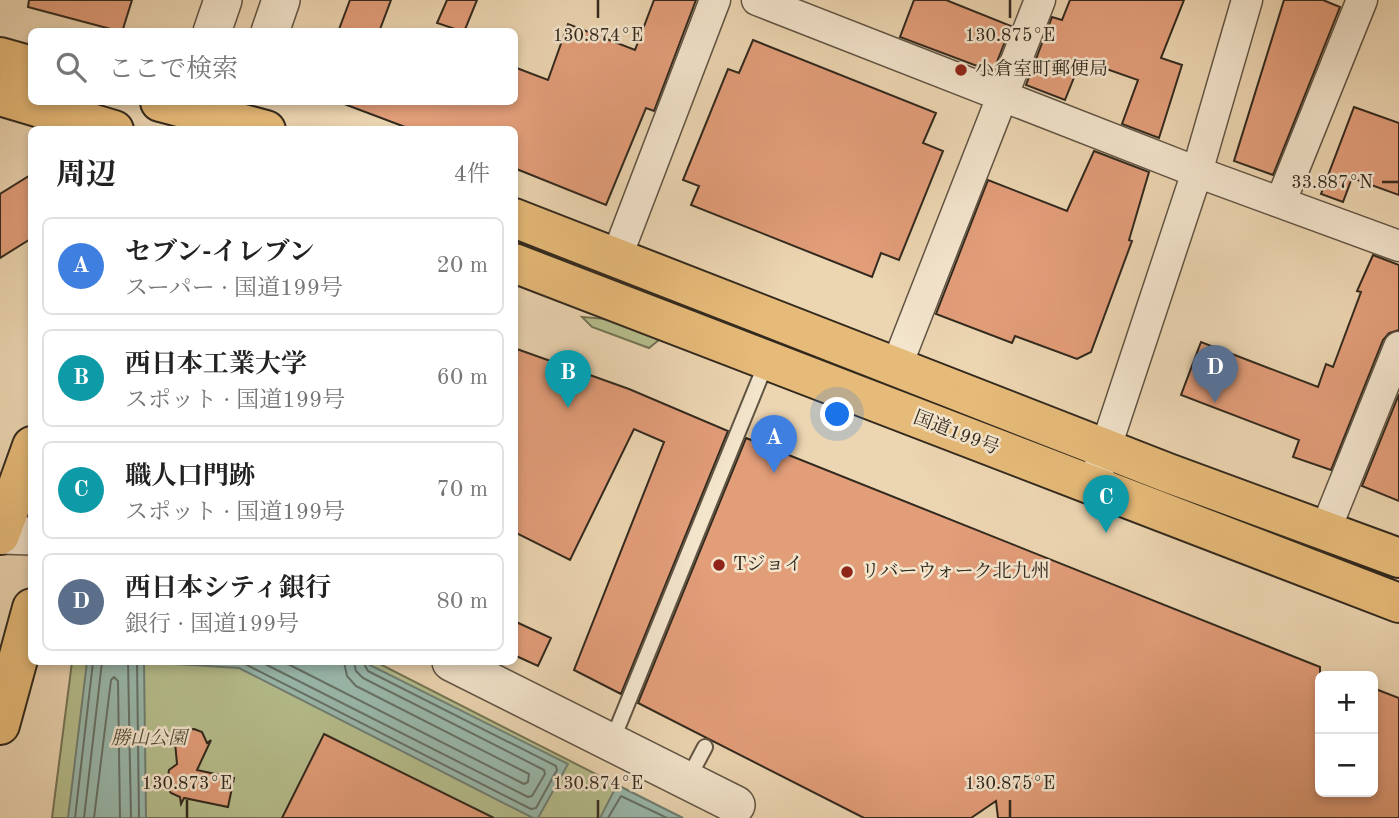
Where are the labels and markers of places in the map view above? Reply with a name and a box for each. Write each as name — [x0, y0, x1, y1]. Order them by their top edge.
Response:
place label: 小倉室町郵便局 — [975, 58, 1108, 80]
marker: 小倉室町郵便局 — [953, 62, 969, 78]
pin: D — [1192, 345, 1238, 403]
pin: B — [545, 350, 591, 408]
pin: A — [751, 415, 797, 473]
pin: C — [1083, 475, 1129, 533]
place label: Tジョイ — [733, 554, 803, 575]
marker: Tジョイ — [711, 557, 727, 573]
place label: リバーウォーク北九州 — [861, 561, 1050, 582]
marker: リバーウォーク北九州 — [839, 564, 855, 580]

